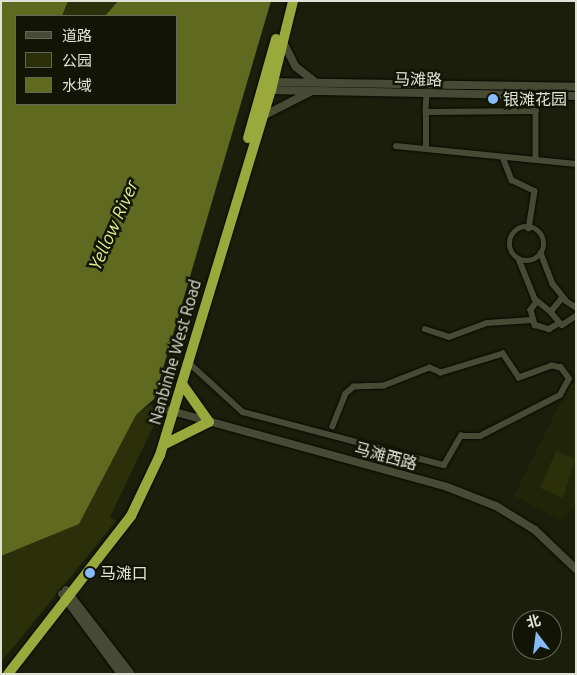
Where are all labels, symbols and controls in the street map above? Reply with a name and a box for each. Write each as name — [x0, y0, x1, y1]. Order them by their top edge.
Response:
legend — [15, 15, 178, 105]
text: 道路 — [62, 27, 92, 44]
text: 公园 — [62, 52, 92, 69]
street label: 马滩路 — [394, 69, 442, 89]
text: 水域 — [62, 77, 92, 94]
place label: 银滩花园 — [503, 89, 567, 109]
marker: 银滩花园 — [487, 93, 499, 105]
water label: Yellow River — [84, 177, 142, 273]
street label: Nanbinhe West Road — [145, 277, 205, 427]
street label: 马滩西路 — [353, 438, 419, 474]
place label: 马滩口 — [100, 563, 148, 583]
marker: 马滩口 — [84, 567, 96, 579]
north arrow — [512, 610, 562, 660]
text: 北 — [525, 612, 542, 631]

